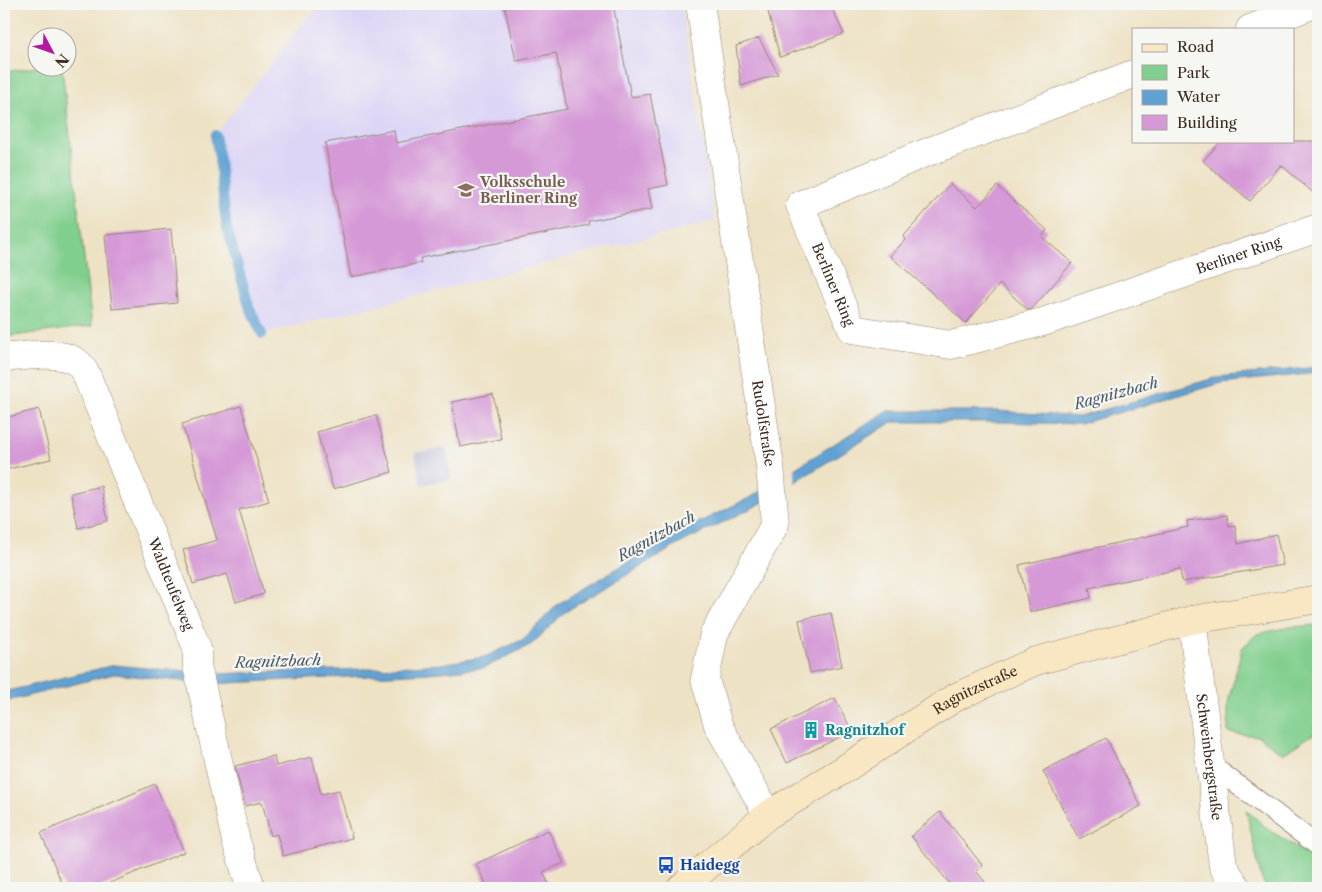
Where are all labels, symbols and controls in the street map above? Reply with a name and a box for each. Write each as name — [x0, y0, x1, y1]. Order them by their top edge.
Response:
north arrow — [28, 28, 78, 78]
legend — [1132, 28, 1294, 142]
text: Road — [1177, 37, 1214, 56]
text: N — [51, 50, 73, 71]
text: Park — [1177, 63, 1211, 82]
text: Water — [1176, 87, 1221, 106]
text: Building — [1177, 113, 1237, 132]
place label: Volksschule Berliner Ring — [479, 173, 578, 207]
school or university icon: Volksschule Berliner Ring — [456, 180, 476, 200]
street label: Berliner Ring — [1194, 232, 1284, 278]
street label: Berliner Ring — [808, 240, 859, 329]
water label: Ragnitzbach — [1071, 373, 1160, 414]
street label: Rudolfstraße — [748, 379, 779, 468]
water label: Ragnitzbach — [613, 507, 698, 566]
street label: Waldteufelweg — [144, 534, 198, 634]
water label: Ragnitzbach — [234, 650, 321, 672]
street label: Ragnitzstraße — [930, 661, 1020, 718]
street label: Schweinbergstraße — [1192, 693, 1226, 821]
building icon: Ragnitzhof — [801, 720, 821, 740]
place label: Ragnitzhof — [825, 721, 907, 739]
bus stop icon: Haidegg — [656, 855, 676, 875]
place label: Haidegg — [680, 856, 741, 874]

